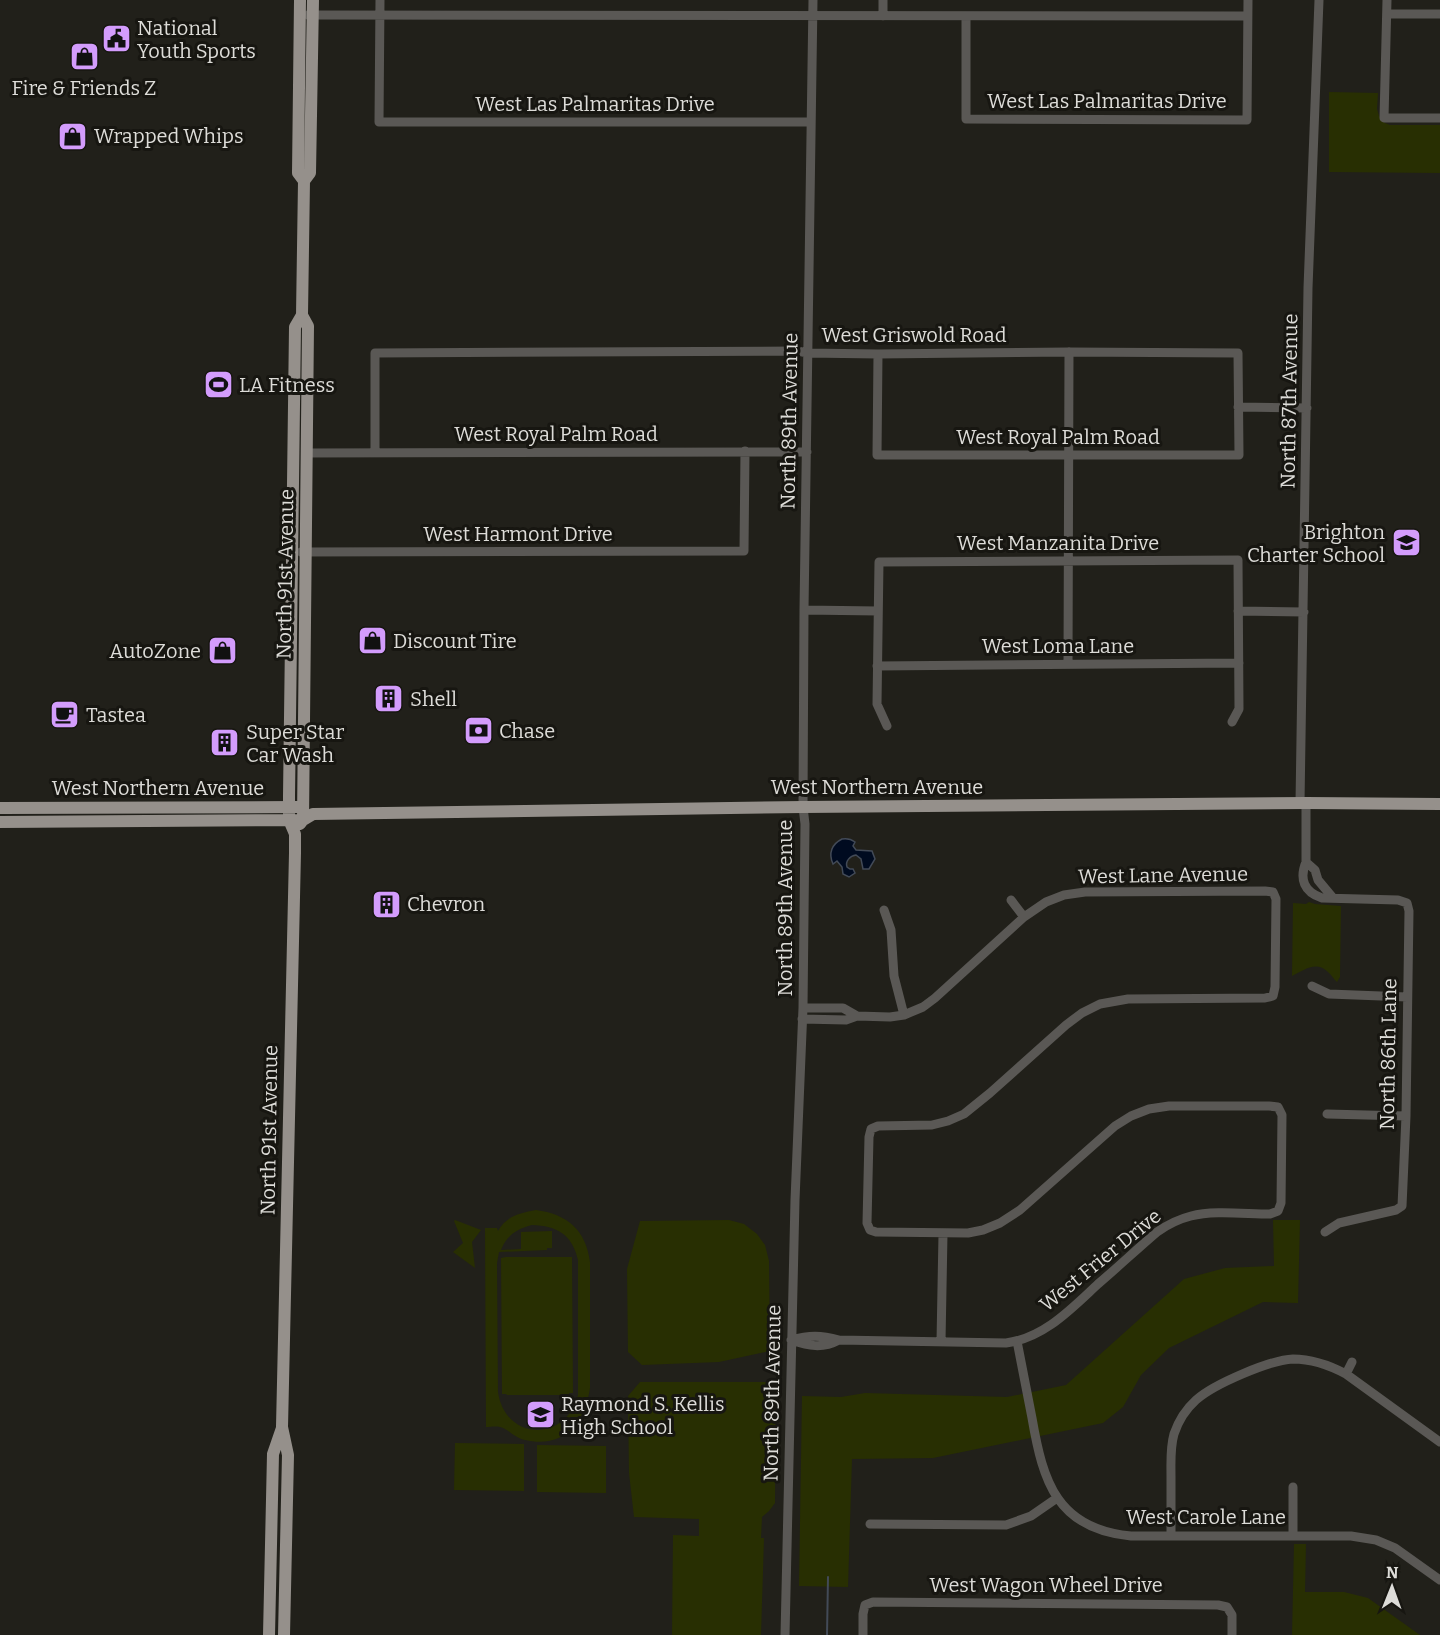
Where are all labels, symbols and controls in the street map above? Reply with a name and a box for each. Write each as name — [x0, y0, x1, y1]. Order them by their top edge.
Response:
place label: National Youth Sports — [137, 16, 256, 63]
public building icon: National Youth Sports — [100, 23, 132, 55]
shop icon: Fire & Friends Z — [68, 41, 100, 73]
place label: Fire & Friends Z — [12, 76, 156, 100]
street label: West Las Palmaritas Drive — [987, 89, 1227, 113]
street label: West Las Palmaritas Drive — [475, 92, 715, 116]
shop icon: Wrapped Whips — [57, 120, 89, 152]
place label: Wrapped Whips — [94, 124, 244, 148]
street label: North 87th Avenue — [1275, 313, 1303, 489]
street label: West Griswold Road — [821, 323, 1007, 347]
street label: North 89th Avenue — [775, 332, 803, 510]
sports icon: LA Fitness — [202, 369, 234, 401]
place label: LA Fitness — [239, 373, 335, 397]
street label: West Royal Palm Road — [454, 422, 658, 446]
street label: West Royal Palm Road — [956, 425, 1160, 449]
street label: North 91st Avenue — [272, 489, 298, 659]
place label: Brighton Charter School — [1247, 520, 1385, 567]
street label: West Harmont Drive — [423, 522, 613, 546]
school or university icon: Brighton Charter School — [1390, 527, 1422, 559]
street label: West Manzanita Drive — [957, 531, 1159, 555]
shop icon: Discount Tire — [356, 625, 388, 657]
place label: Discount Tire — [393, 629, 517, 653]
street label: West Loma Lane — [982, 634, 1134, 658]
shop icon: AutoZone — [206, 635, 238, 667]
place label: AutoZone — [109, 639, 201, 663]
building icon: Shell — [373, 683, 405, 715]
place label: Shell — [410, 687, 457, 711]
cafe icon: Tastea — [49, 699, 81, 731]
place label: Tastea — [86, 703, 146, 727]
bank icon: Chase — [462, 715, 494, 747]
place label: Chase — [499, 719, 555, 743]
place label: Super Star Car Wash — [246, 720, 344, 767]
building icon: Super Star Car Wash — [209, 727, 241, 759]
street label: West Northern Avenue — [771, 775, 983, 799]
street label: West Northern Avenue — [52, 776, 264, 800]
street label: North 89th Avenue — [773, 820, 797, 996]
street label: West Lane Avenue — [1078, 862, 1248, 888]
building icon: Chevron — [370, 888, 402, 920]
place label: Chevron — [407, 892, 486, 916]
street label: North 86th Lane — [1375, 978, 1401, 1130]
street label: North 91st Avenue — [256, 1045, 282, 1215]
street label: West Frier Drive — [1034, 1204, 1166, 1316]
street label: North 89th Avenue — [758, 1304, 786, 1482]
place label: Raymond S. Kellis High School — [561, 1392, 725, 1439]
school or university icon: Raymond S. Kellis High School — [524, 1399, 556, 1431]
street label: West Carole Lane — [1126, 1505, 1286, 1529]
north arrow — [1362, 1557, 1422, 1617]
text: N — [1386, 1563, 1399, 1582]
street label: West Wagon Wheel Drive — [929, 1573, 1163, 1597]

